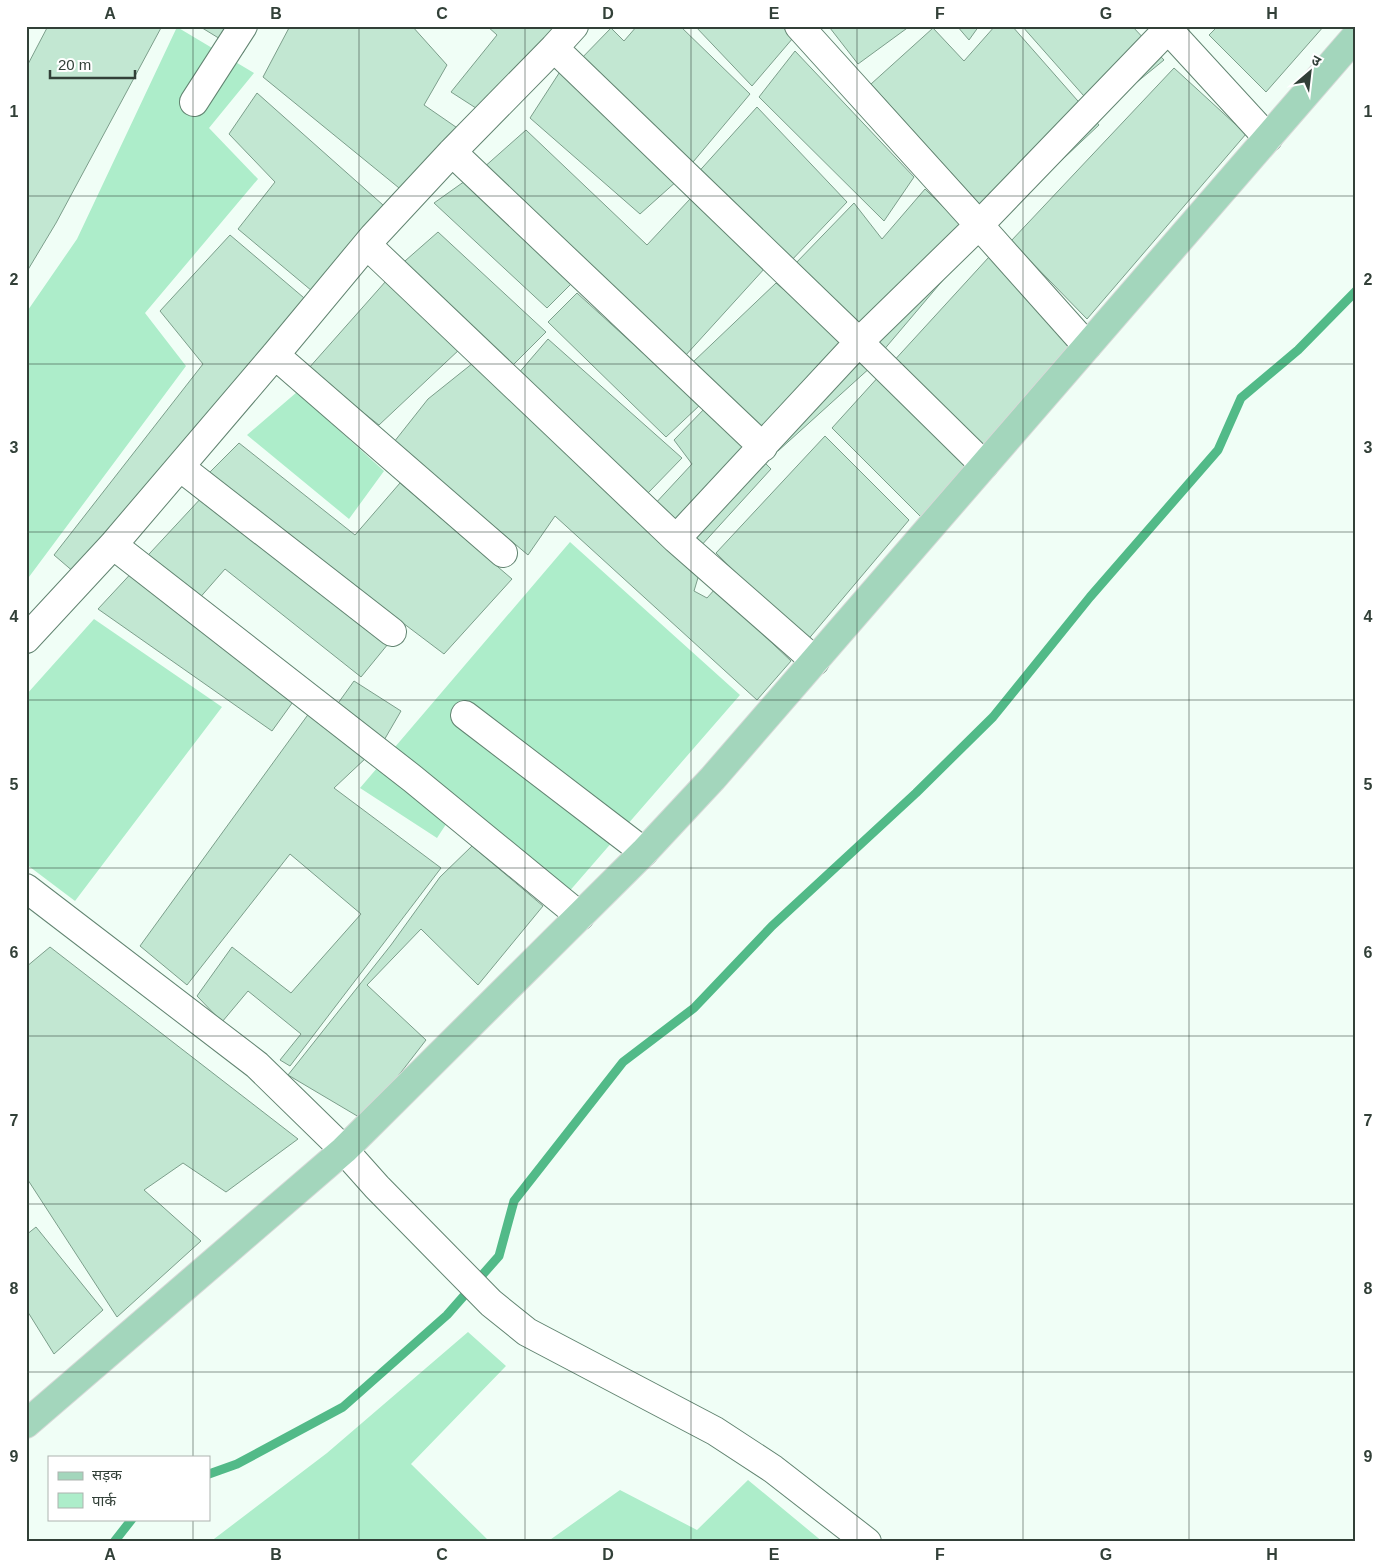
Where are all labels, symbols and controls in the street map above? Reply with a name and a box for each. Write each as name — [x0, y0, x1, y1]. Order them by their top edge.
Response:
text: A — [104, 5, 116, 22]
text: B — [270, 5, 282, 22]
text: C — [436, 5, 448, 22]
text: D — [602, 5, 614, 22]
text: E — [769, 5, 780, 22]
text: F — [935, 5, 945, 22]
text: G — [1100, 5, 1112, 22]
text: H — [1266, 5, 1278, 22]
scale bar — [50, 48, 135, 80]
north arrow — [1284, 48, 1334, 98]
text: उ — [1309, 52, 1324, 70]
text: 20 m — [58, 56, 91, 73]
text: 1 — [10, 103, 19, 120]
text: 1 — [1364, 103, 1373, 120]
text: 2 — [10, 271, 19, 288]
text: 2 — [1364, 271, 1373, 288]
text: 3 — [10, 439, 19, 456]
text: 3 — [1364, 439, 1373, 456]
text: 4 — [10, 608, 19, 625]
text: 4 — [1364, 608, 1373, 625]
text: 5 — [10, 776, 19, 793]
text: 5 — [1364, 776, 1373, 793]
text: 6 — [10, 944, 19, 961]
text: 6 — [1364, 944, 1373, 961]
text: 7 — [10, 1112, 19, 1129]
text: 7 — [1364, 1112, 1373, 1129]
text: 8 — [10, 1280, 19, 1297]
text: 8 — [1364, 1280, 1373, 1297]
text: 9 — [10, 1448, 19, 1465]
text: 9 — [1364, 1448, 1373, 1465]
legend — [48, 1456, 210, 1520]
text: सड़क — [92, 1466, 122, 1483]
text: पार्क — [92, 1492, 116, 1509]
text: A — [104, 1546, 116, 1563]
text: B — [270, 1546, 282, 1563]
text: C — [436, 1546, 448, 1563]
text: D — [602, 1546, 614, 1563]
text: E — [769, 1546, 780, 1563]
text: F — [935, 1546, 945, 1563]
text: G — [1100, 1546, 1112, 1563]
text: H — [1266, 1546, 1278, 1563]

